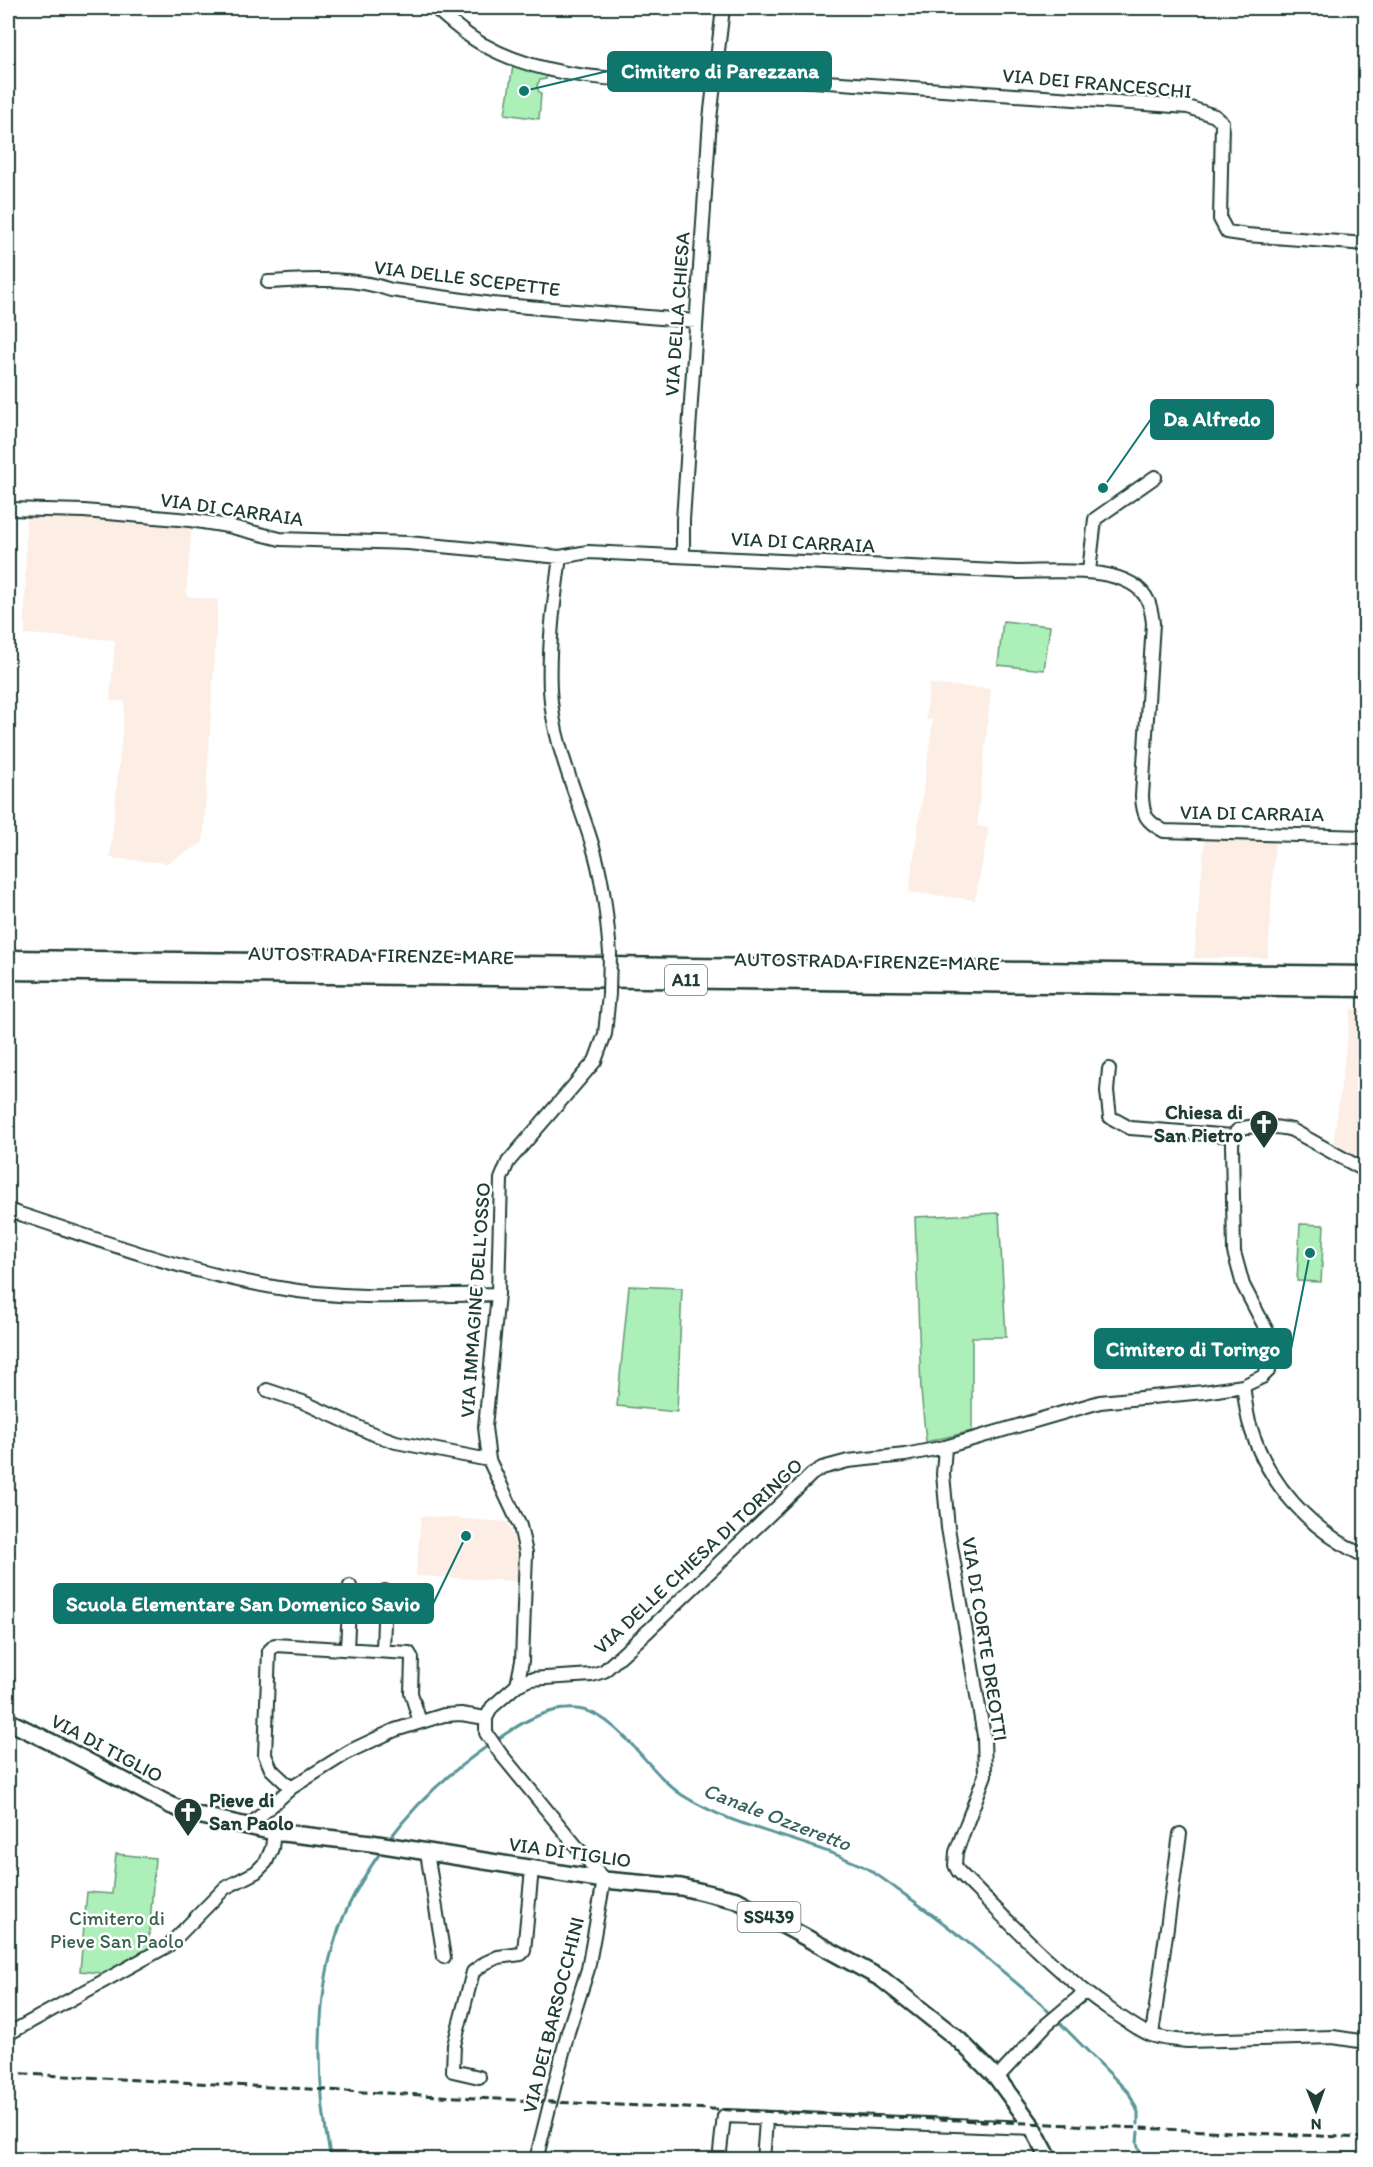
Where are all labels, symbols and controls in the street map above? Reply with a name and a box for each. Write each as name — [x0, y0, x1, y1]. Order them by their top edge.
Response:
callout: Cimitero di Parezzana — [608, 52, 831, 91]
text: Cimitero di Parezzana — [621, 58, 820, 83]
street label: VIA DEI FRANCESCHI — [1001, 63, 1193, 103]
street label: VIA DELLA CHIESA — [659, 231, 695, 397]
street label: VIA DELLE SCEPETTE — [373, 255, 561, 301]
callout: Da Alfredo — [1151, 400, 1273, 439]
text: Da Alfredo — [1163, 406, 1261, 431]
street label: VIA DI CARRAIA — [159, 487, 305, 531]
street label: VIA DI CARRAIA — [730, 526, 876, 558]
street label: VIA DI CARRAIA — [1180, 800, 1325, 826]
street label: AUTOSTRADA FIRENZE-MARE — [248, 941, 514, 969]
street label: AUTOSTRADA FIRENZE-MARE — [734, 947, 1000, 975]
road number: A11 — [665, 965, 707, 995]
place label: Chiesa di San Pietro — [1154, 1100, 1243, 1147]
church icon: Chiesa di San Pietro — [1248, 1108, 1280, 1150]
street label: VIA IMMAGINE DELL'OSSO — [455, 1181, 495, 1419]
callout: Cimitero di Toringo — [1095, 1329, 1291, 1368]
text: Cimitero di Toringo — [1106, 1336, 1281, 1362]
street label: VIA DELLE CHIESA DI TORINGO — [589, 1453, 807, 1659]
street label: VIA DI CORTE DREOTTI — [957, 1535, 1013, 1743]
callout: Scuola Elementare San Domenico Savio — [54, 1584, 433, 1623]
text: Scuola Elementare San Domenico Savio — [66, 1591, 420, 1616]
street label: VIA DI TIGLIO — [47, 1708, 167, 1788]
water label: Canale Ozzeretto — [700, 1777, 856, 1857]
place label: Pieve di San Paolo — [209, 1788, 294, 1835]
church icon: Pieve di San Paolo — [172, 1796, 204, 1838]
street label: VIA DI TIGLIO — [507, 1832, 633, 1872]
road number: SS439 — [738, 1902, 800, 1932]
park label: Cimitero di Pieve San Paolo — [50, 1906, 184, 1953]
street label: VIA DEI BARSOCCHINI — [517, 1914, 589, 2116]
north arrow — [1286, 2080, 1346, 2140]
text: N — [1311, 2115, 1322, 2134]

